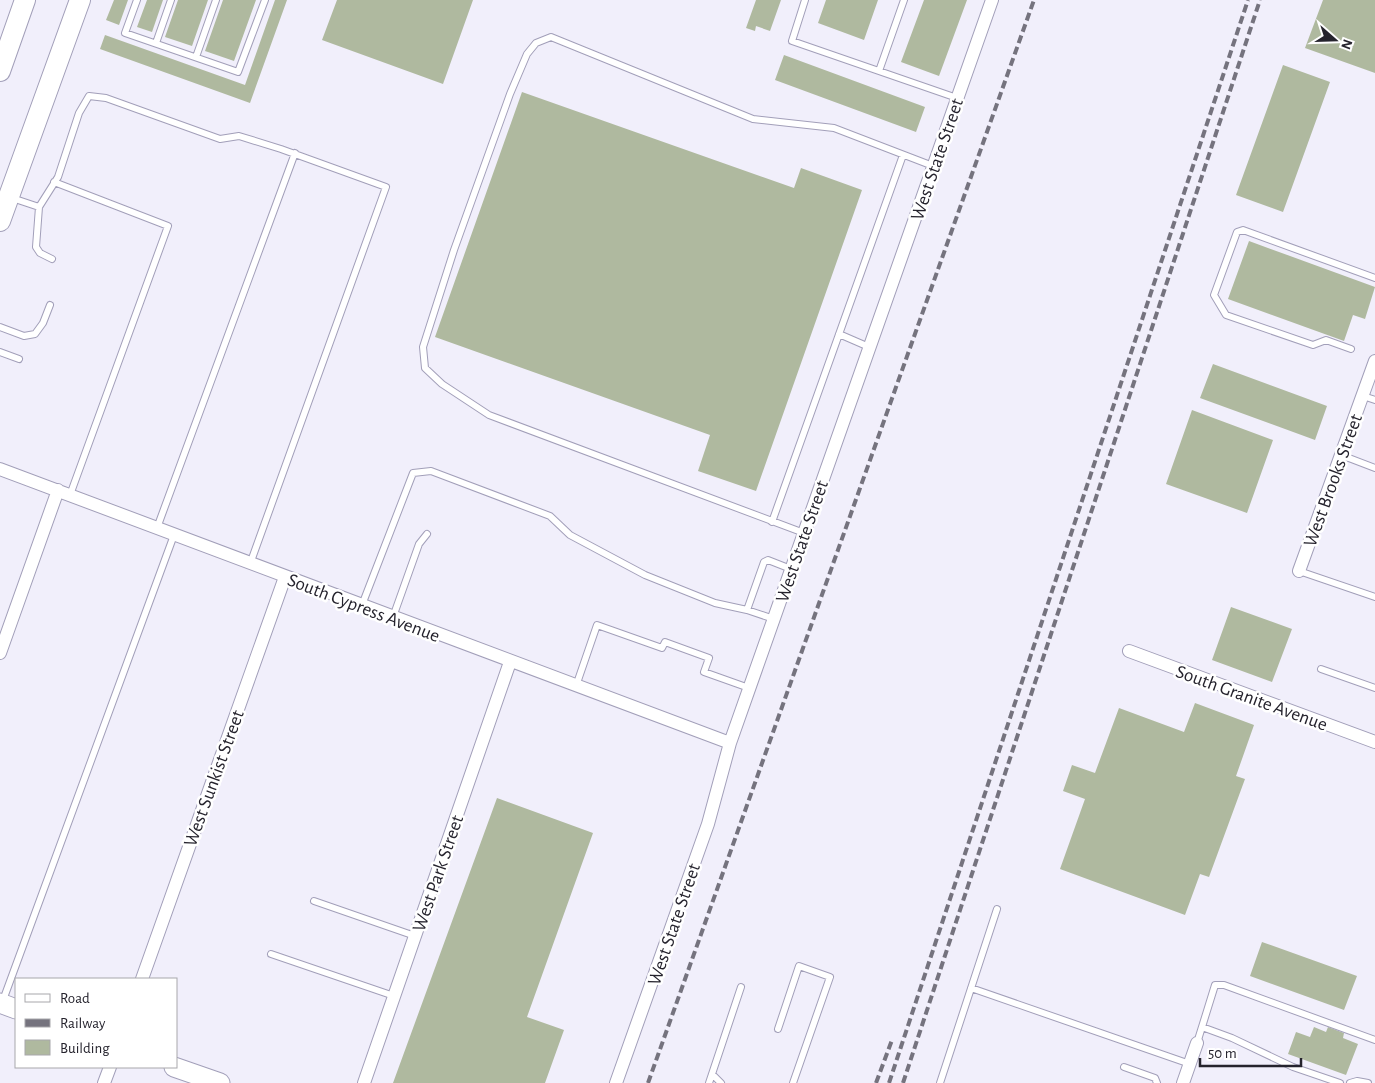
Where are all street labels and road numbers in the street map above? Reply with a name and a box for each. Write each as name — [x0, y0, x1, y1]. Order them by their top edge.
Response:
street label: West State Street — [908, 96, 967, 223]
street label: West Brooks Street — [1301, 412, 1366, 549]
street label: West State Street — [773, 478, 832, 605]
street label: South Cypress Avenue — [285, 571, 442, 646]
street label: South Granite Avenue — [1173, 662, 1330, 735]
street label: West Sunkist Street — [181, 708, 248, 849]
street label: West Park Street — [410, 813, 467, 934]
street label: West State Street — [645, 861, 704, 988]

